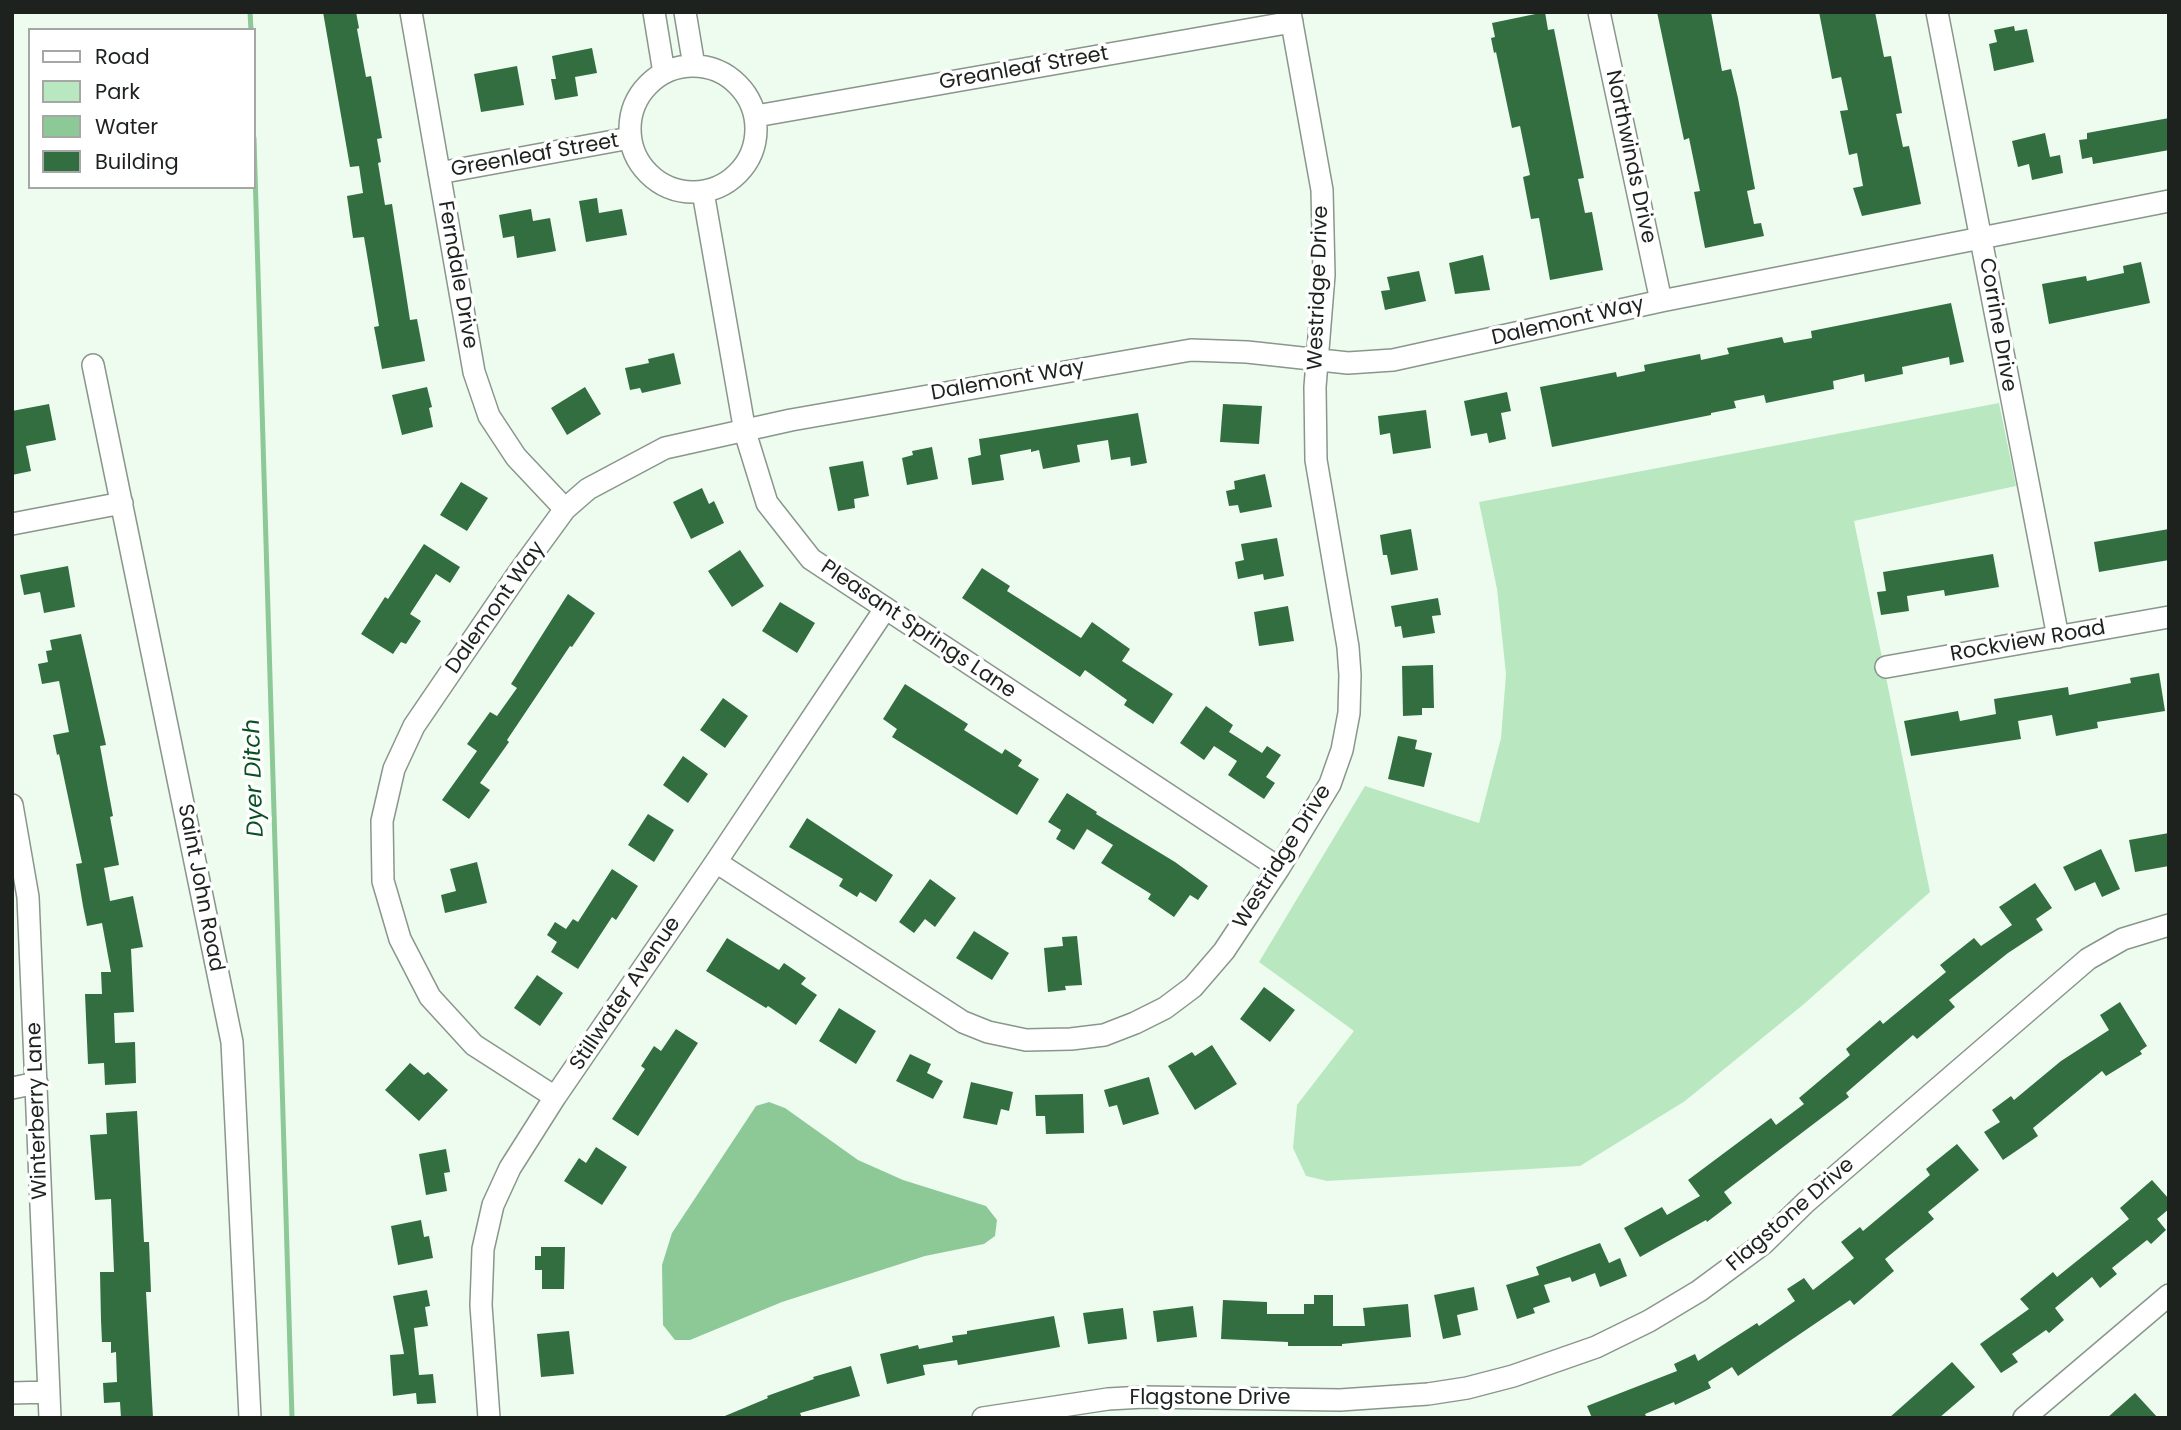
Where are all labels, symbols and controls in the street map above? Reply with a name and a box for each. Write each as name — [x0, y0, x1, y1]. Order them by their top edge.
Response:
legend — [28, 28, 256, 189]
text: Road — [95, 42, 150, 71]
street label: Greanleaf Street — [938, 42, 1110, 96]
street label: Northwinds Drive — [1599, 68, 1661, 246]
text: Park — [95, 77, 140, 106]
text: Water — [95, 112, 158, 141]
street label: Greenleaf Street — [449, 129, 621, 183]
text: Building — [95, 147, 179, 176]
street label: Ferndale Drive — [432, 199, 482, 351]
street label: Westridge Drive — [1304, 205, 1334, 371]
street label: Corrine Drive — [1973, 256, 2021, 394]
street label: Dalemont Way — [1489, 292, 1647, 352]
street label: Dalemont Way — [929, 355, 1087, 407]
street label: Dalemont Way — [441, 537, 551, 679]
street label: Pleasant Springs Lane — [816, 555, 1020, 705]
street label: Rockview Road — [1948, 616, 2108, 668]
water label: Dyer Ditch — [239, 719, 271, 837]
street label: Westridge Drive — [1229, 780, 1337, 934]
street label: Saint John Road — [171, 802, 229, 974]
street label: Stillwater Avenue — [565, 912, 687, 1076]
street label: Winterberry Lane — [22, 1022, 54, 1200]
street label: Flagstone Drive — [1722, 1153, 1860, 1277]
street label: Flagstone Drive — [1130, 1386, 1290, 1412]

